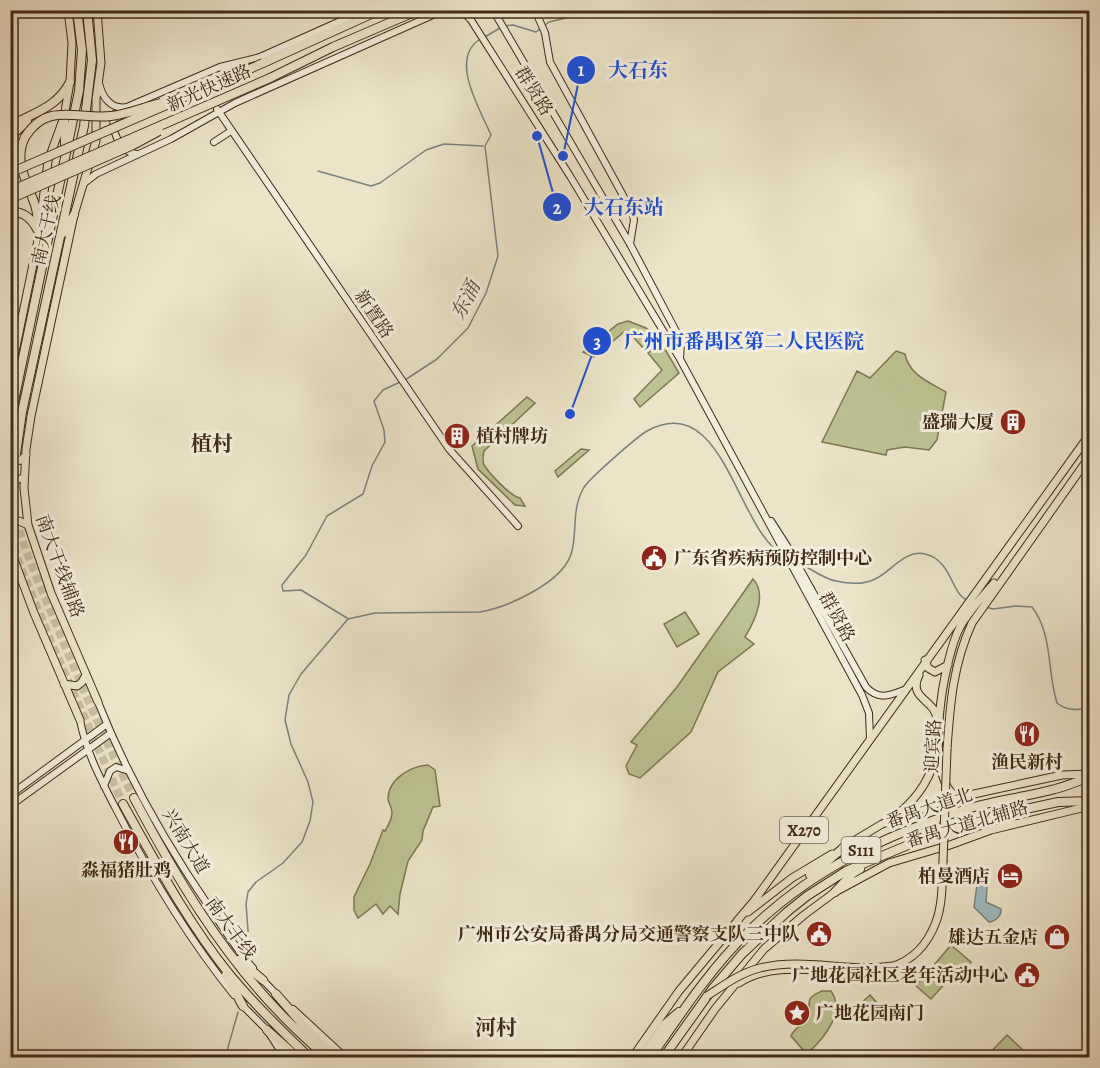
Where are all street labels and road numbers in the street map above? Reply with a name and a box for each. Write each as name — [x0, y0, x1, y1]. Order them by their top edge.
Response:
street label: 新光快速路 — [163, 59, 255, 117]
street label: 群贤路 — [510, 62, 558, 120]
street label: 南大干线 — [26, 192, 66, 268]
street label: 新置路 — [349, 285, 399, 343]
street label: 南大干线辅路 — [30, 511, 90, 621]
street label: 群贤路 — [813, 588, 861, 646]
street label: 迎宾路 — [920, 718, 946, 774]
street label: 番禺大道北 — [883, 782, 975, 834]
street label: 番禺大道北辅路 — [903, 795, 1031, 853]
street label: 兴南大道 — [157, 804, 215, 878]
road number: X270 — [780, 817, 828, 843]
road number: S111 — [842, 837, 880, 863]
street label: 南大干线 — [200, 892, 262, 964]

